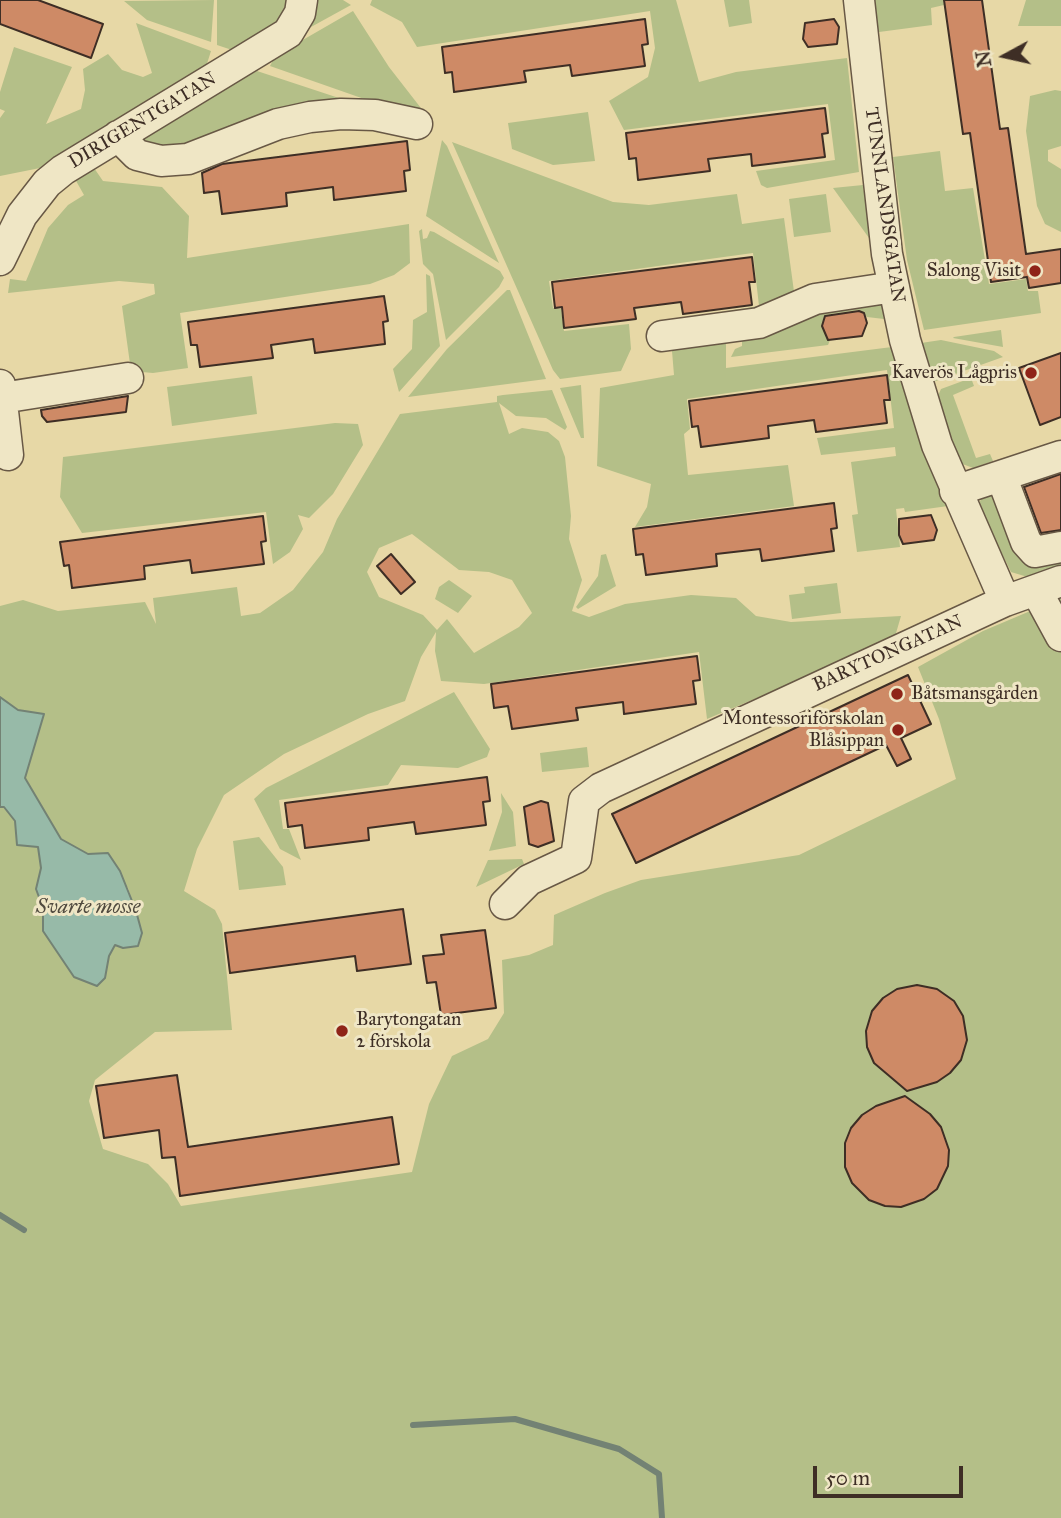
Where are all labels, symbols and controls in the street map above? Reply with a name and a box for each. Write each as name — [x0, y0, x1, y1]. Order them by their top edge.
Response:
north arrow — [970, 21, 1040, 91]
text: N — [971, 49, 996, 69]
street label: DIRIGENTGATAN — [65, 68, 221, 174]
street label: TUNNLANDSGATAN — [859, 106, 909, 304]
place label: Salong Visit — [927, 260, 1021, 282]
marker: Salong Visit — [1027, 263, 1043, 279]
place label: Kaverös Lågpris — [891, 362, 1017, 384]
marker: Kaverös Lågpris — [1023, 365, 1039, 381]
street label: BARYTONGATAN — [810, 611, 966, 697]
place label: Båtsmansgården — [911, 683, 1038, 705]
marker: Båtsmansgården — [889, 686, 905, 702]
place label: Montessoriförskolan Blåsippan — [723, 708, 884, 752]
marker: Montessoriförskolan Blåsippan — [890, 722, 906, 738]
water label: Svarte mosse — [36, 895, 140, 921]
place label: Barytongatan 2 förskola — [356, 1009, 461, 1053]
marker: Barytongatan 2 förskola — [334, 1023, 350, 1039]
scale bar — [816, 1452, 967, 1496]
text: 50 m — [826, 1465, 870, 1491]

